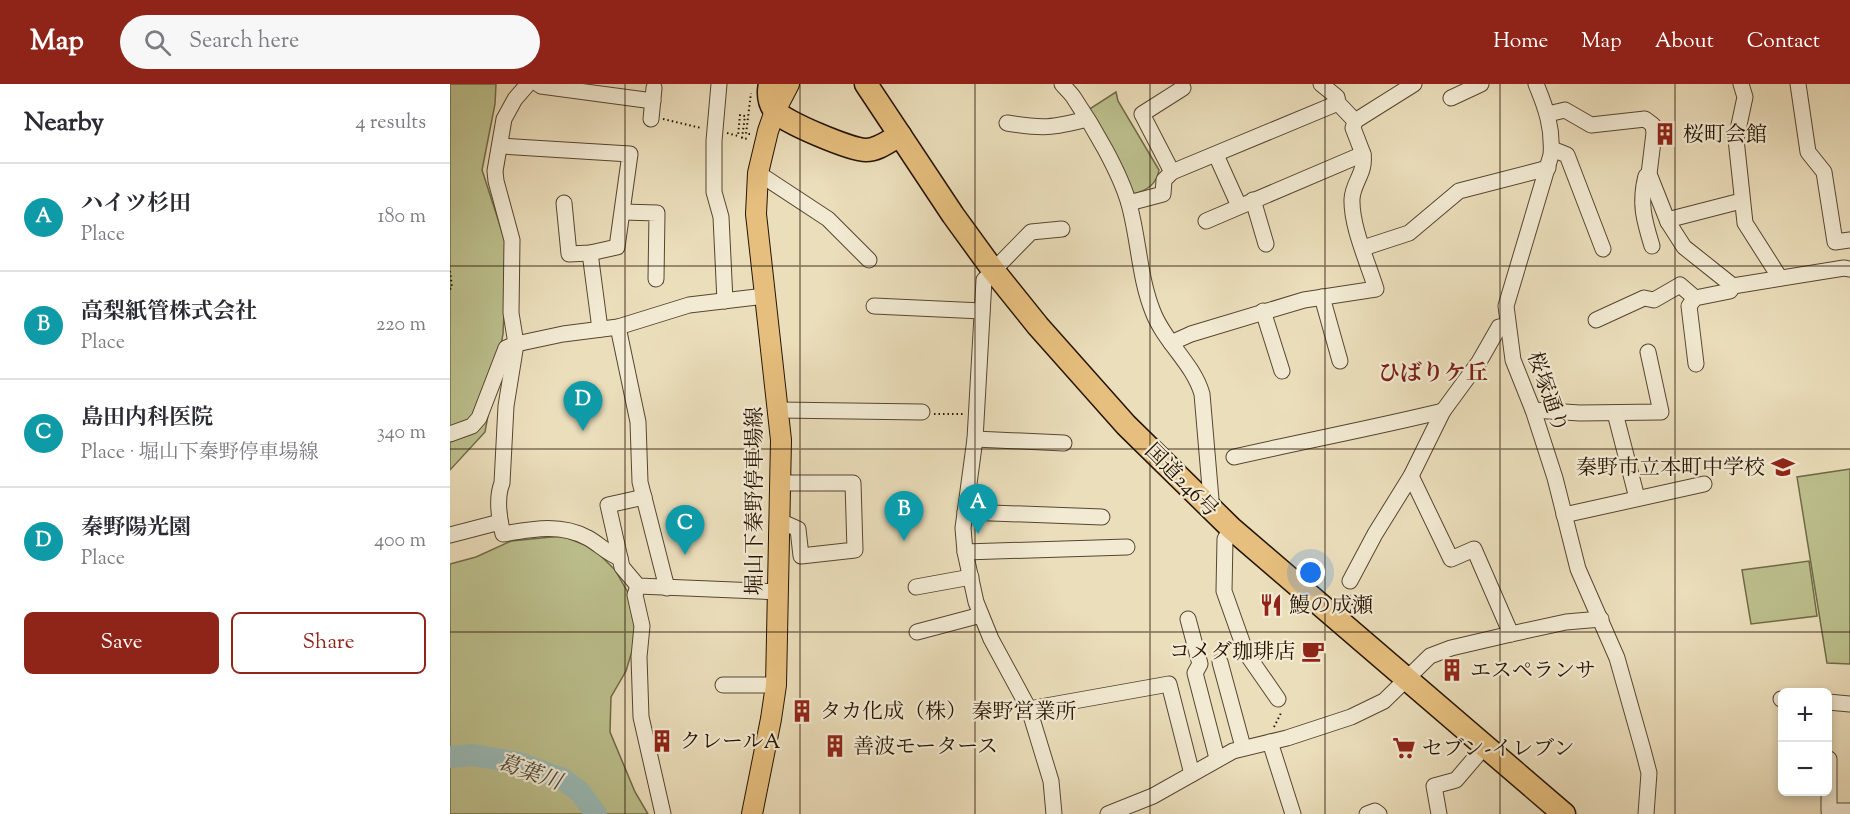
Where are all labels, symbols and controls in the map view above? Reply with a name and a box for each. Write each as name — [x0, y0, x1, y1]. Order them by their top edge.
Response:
search box — [120, 15, 540, 69]
text: Map — [30, 22, 84, 62]
icon: search — [141, 26, 174, 59]
text: Search here — [189, 26, 299, 58]
text: Home — [1493, 27, 1548, 57]
text: Map — [1581, 27, 1622, 57]
text: About — [1655, 27, 1714, 57]
text: Contact — [1747, 27, 1820, 57]
text: Nearby — [24, 105, 104, 142]
text: 4 results — [355, 109, 426, 138]
building icon: 桜町会館 — [1652, 121, 1678, 147]
place label: 桜町会館 — [1683, 121, 1767, 151]
text: ハイツ杉田 — [81, 189, 191, 221]
text: A — [35, 203, 52, 232]
text: 180 m — [378, 203, 426, 232]
text: Place — [81, 221, 125, 250]
text: 高梨紙管株式会社 — [81, 297, 257, 329]
text: B — [37, 311, 50, 340]
text: 220 m — [376, 311, 426, 340]
text: Place — [81, 329, 125, 358]
street label: 桜塚通り — [1518, 348, 1574, 437]
district label: ひばりケ丘 — [1378, 359, 1488, 391]
pin: D — [564, 382, 602, 431]
text: 島田内科医院 — [81, 403, 213, 435]
street label: 堀山下秦野停車場線 — [741, 407, 771, 596]
text: C — [35, 419, 52, 448]
text: 340 m — [377, 419, 426, 448]
street label: 国道246号 — [1137, 438, 1224, 525]
text: Place · 堀山下秦野停車場線 — [81, 439, 319, 468]
place label: 秦野市立本町中学校 — [1576, 454, 1765, 484]
school or university icon: 秦野市立本町中学校 — [1770, 454, 1796, 480]
pin: A — [958, 484, 998, 534]
pin: B — [884, 492, 924, 541]
pin: C — [666, 506, 704, 555]
text: 秦野陽光園 — [81, 513, 191, 545]
text: D — [36, 527, 51, 556]
text: 400 m — [374, 527, 426, 556]
text: Place — [81, 545, 125, 574]
your location — [1296, 558, 1325, 587]
restaurant icon: 鰻の成瀬 — [1258, 592, 1284, 618]
place label: 鰻の成瀬 — [1289, 592, 1373, 622]
button: Save — [24, 612, 219, 674]
button: Share — [231, 612, 426, 674]
place label: コメダ珈琲店 — [1169, 638, 1295, 668]
cafe icon: コメダ珈琲店 — [1300, 638, 1326, 664]
building icon: エスペランサ — [1439, 657, 1465, 683]
place label: エスペランサ — [1470, 657, 1596, 687]
map controls — [1778, 688, 1832, 796]
button: + — [1778, 688, 1832, 742]
building icon: タカ化成（株） 秦野営業所 — [789, 698, 815, 724]
place label: タカ化成（株） 秦野営業所 — [820, 698, 1076, 728]
building icon: クレールA — [649, 728, 675, 754]
place label: クレールA — [680, 728, 781, 758]
building icon: 善波モータース — [822, 733, 848, 759]
place label: 善波モータース — [853, 733, 998, 763]
supermarket icon: セブン-イレブン — [1391, 735, 1417, 761]
place label: セブン-イレブン — [1422, 735, 1574, 765]
button: − — [1778, 742, 1832, 796]
water label: 葛葉川 — [493, 748, 567, 800]

